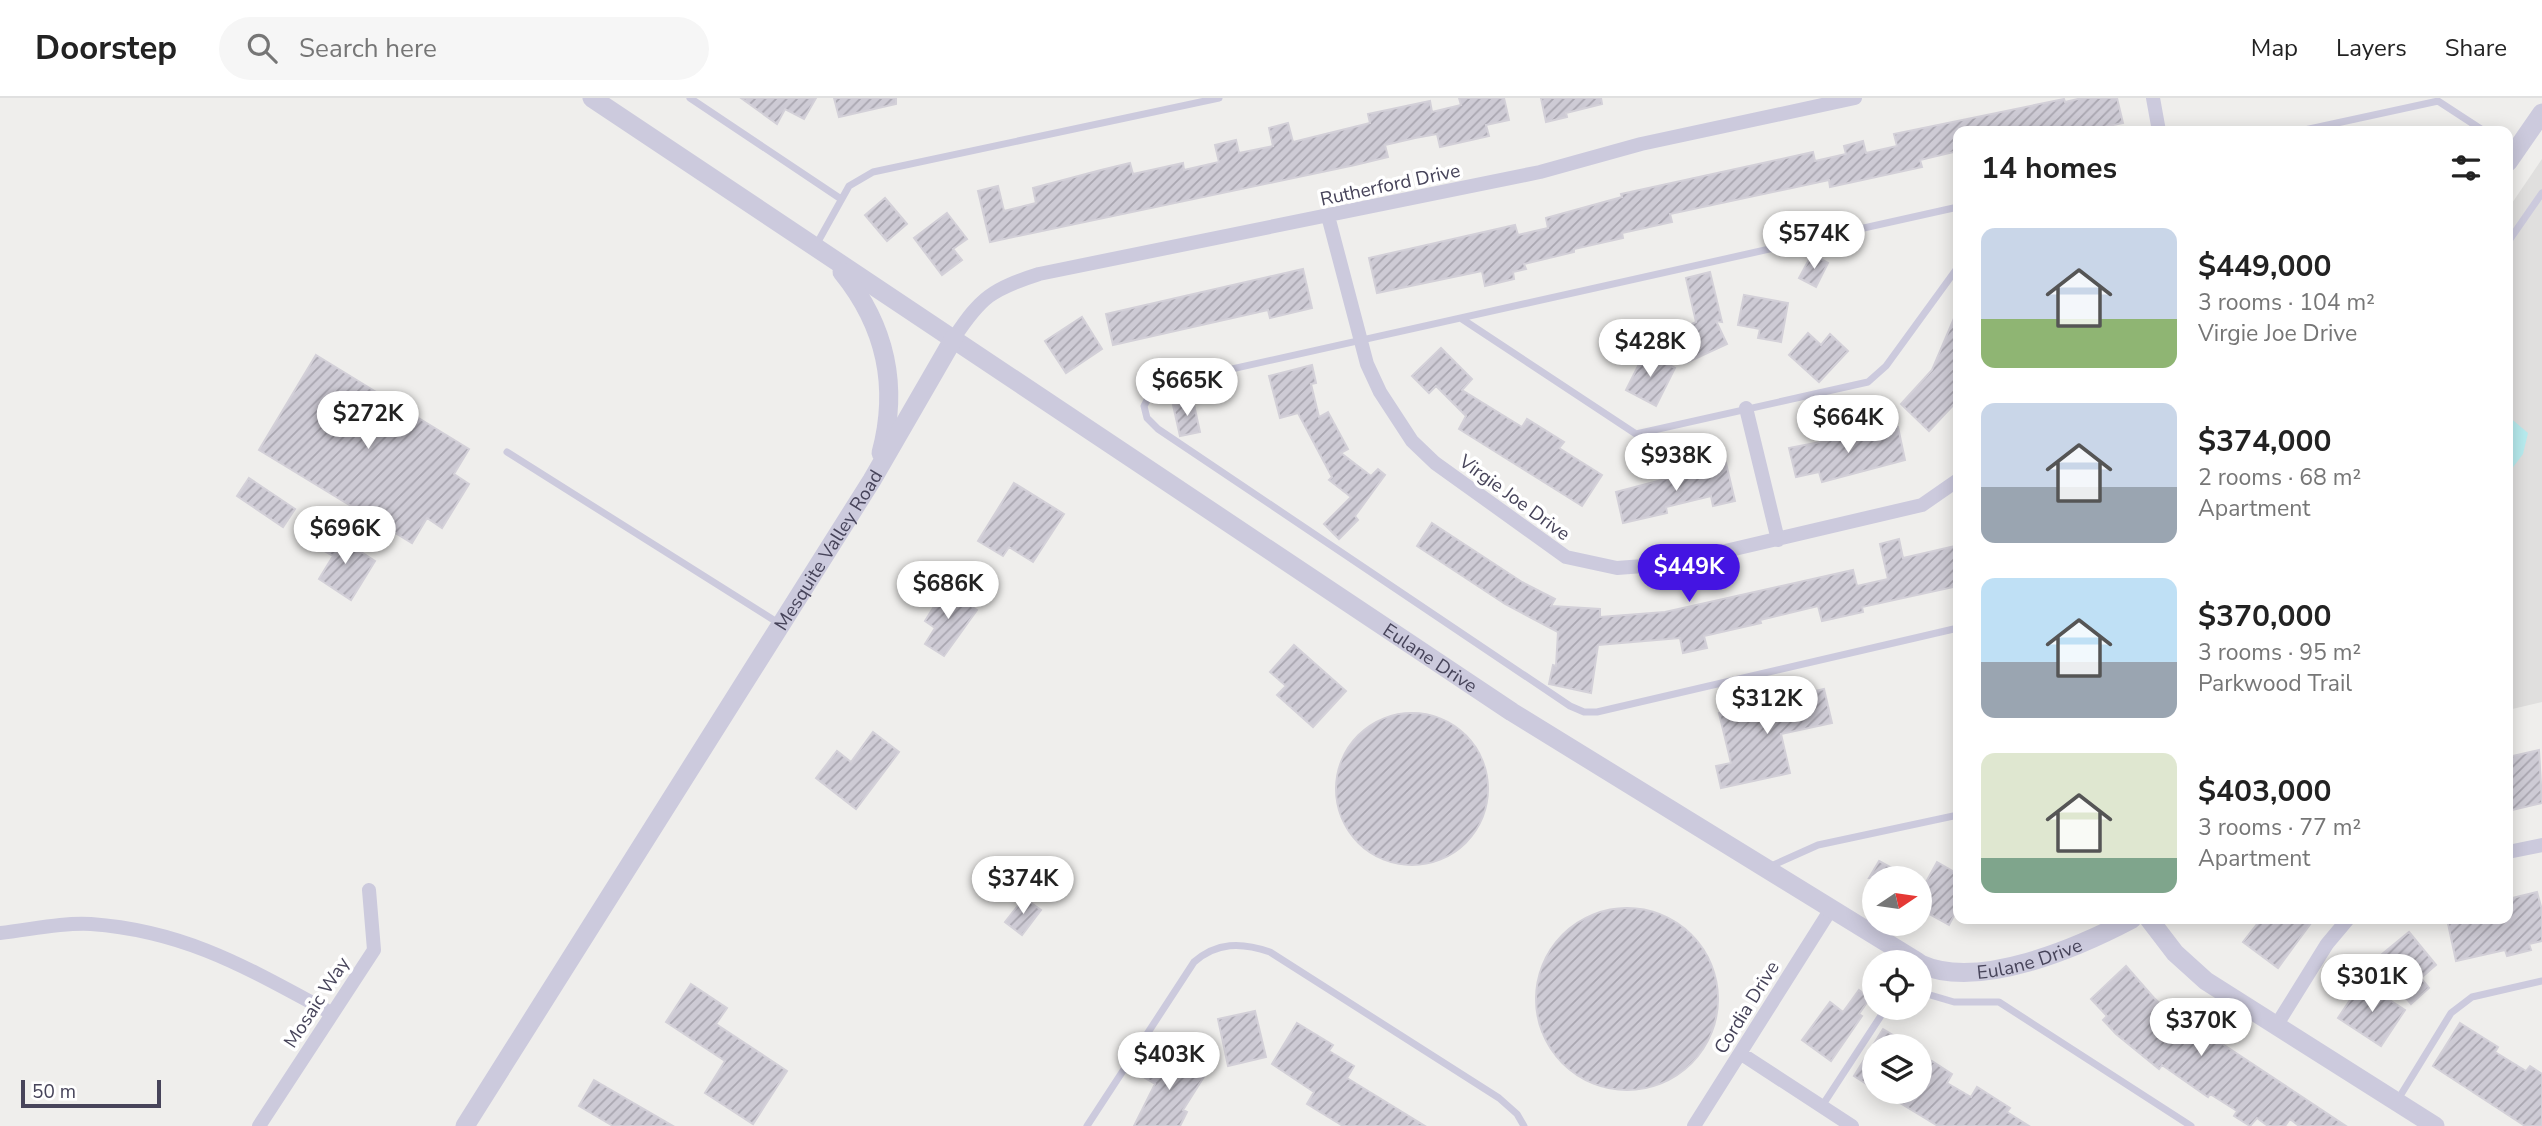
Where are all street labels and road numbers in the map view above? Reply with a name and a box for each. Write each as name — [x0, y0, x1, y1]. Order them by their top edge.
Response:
street label: Rutherford Drive — [1318, 157, 1463, 213]
street label: Virgie Joe Drive — [1453, 448, 1575, 547]
street label: Mesquite Valley Road — [768, 465, 889, 636]
street label: Eulane Drive — [1378, 618, 1482, 699]
street label: Eulane Drive — [1975, 932, 2086, 986]
street label: Mosaic Way — [278, 952, 356, 1053]
street label: Cordia Drive — [1708, 956, 1786, 1059]

